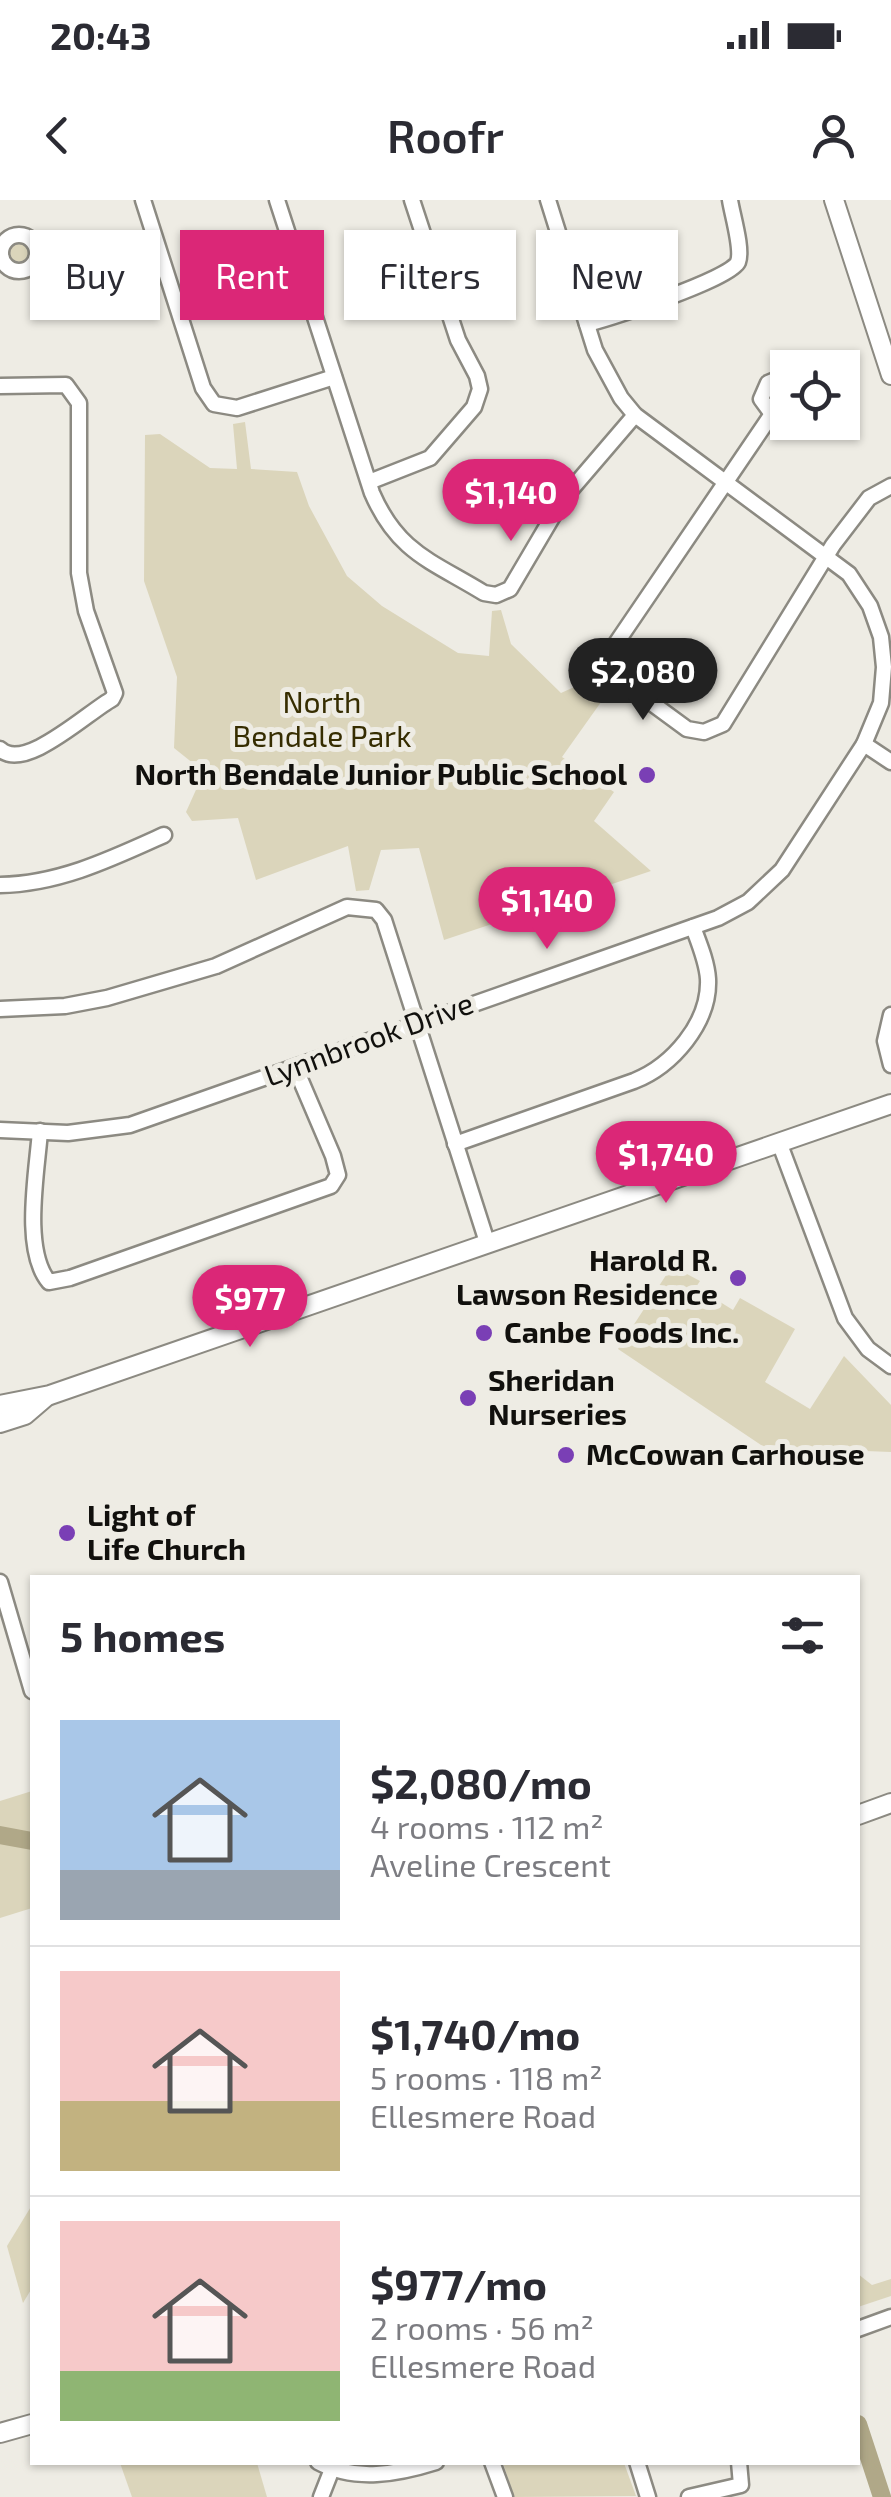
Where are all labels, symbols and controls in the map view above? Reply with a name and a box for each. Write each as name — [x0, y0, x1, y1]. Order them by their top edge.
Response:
text: 20:43 — [50, 12, 152, 58]
icon: back — [30, 108, 85, 163]
text: Roofr — [387, 108, 504, 162]
icon: person — [806, 108, 861, 163]
chip: Buy — [30, 230, 160, 320]
chip: Rent — [180, 230, 324, 320]
chip: Filters — [344, 230, 516, 320]
chip: New — [536, 230, 678, 320]
map controls — [770, 350, 860, 440]
button: locate — [770, 350, 860, 440]
pin: $1,140 — [430, 459, 592, 544]
text: $1,140 — [464, 472, 558, 510]
pin: $2,080 — [562, 638, 724, 723]
text: $2,080 — [590, 651, 696, 689]
park label: North Bendale Park — [233, 683, 411, 753]
place label: North Bendale Junior Public School — [134, 755, 627, 791]
marker: North Bendale Junior Public School — [636, 764, 658, 786]
pin: $1,140 — [466, 867, 628, 952]
text: $1,140 — [500, 880, 594, 918]
street label: Lynnbrook Drive — [259, 984, 478, 1093]
pin: $1,740 — [585, 1121, 747, 1206]
text: $1,740 — [618, 1134, 714, 1172]
place label: Harold R. Lawson Residence — [456, 1241, 718, 1311]
pin: $977 — [191, 1265, 309, 1350]
marker: Harold R. Lawson Residence — [727, 1267, 749, 1289]
text: $977 — [214, 1278, 286, 1316]
place label: Canbe Foods Inc. — [504, 1313, 739, 1349]
marker: Canbe Foods Inc. — [473, 1322, 495, 1344]
place label: Sheridan Nurseries — [488, 1361, 627, 1431]
marker: Sheridan Nurseries — [457, 1387, 479, 1409]
place label: McCowan Carhouse — [586, 1435, 865, 1471]
marker: McCowan Carhouse — [555, 1444, 577, 1466]
place label: Light of Life Church — [87, 1496, 246, 1566]
marker: Light of Life Church — [56, 1522, 78, 1544]
icon: filters — [775, 1608, 830, 1663]
text: 5 homes — [60, 1610, 225, 1660]
text: $2,080/mo — [370, 1757, 592, 1807]
icon: home — [140, 1760, 260, 1880]
text: 4 rooms · 112 m² — [370, 1807, 604, 1845]
text: Aveline Crescent — [370, 1845, 611, 1883]
text: $1,740/mo — [370, 2008, 580, 2058]
icon: home — [140, 2011, 260, 2131]
text: 5 rooms · 118 m² — [370, 2058, 602, 2096]
text: Ellesmere Road — [370, 2096, 596, 2134]
text: $977/mo — [370, 2258, 547, 2308]
icon: home — [140, 2261, 260, 2381]
text: 2 rooms · 56 m² — [370, 2308, 594, 2346]
text: Ellesmere Road — [370, 2346, 596, 2384]

